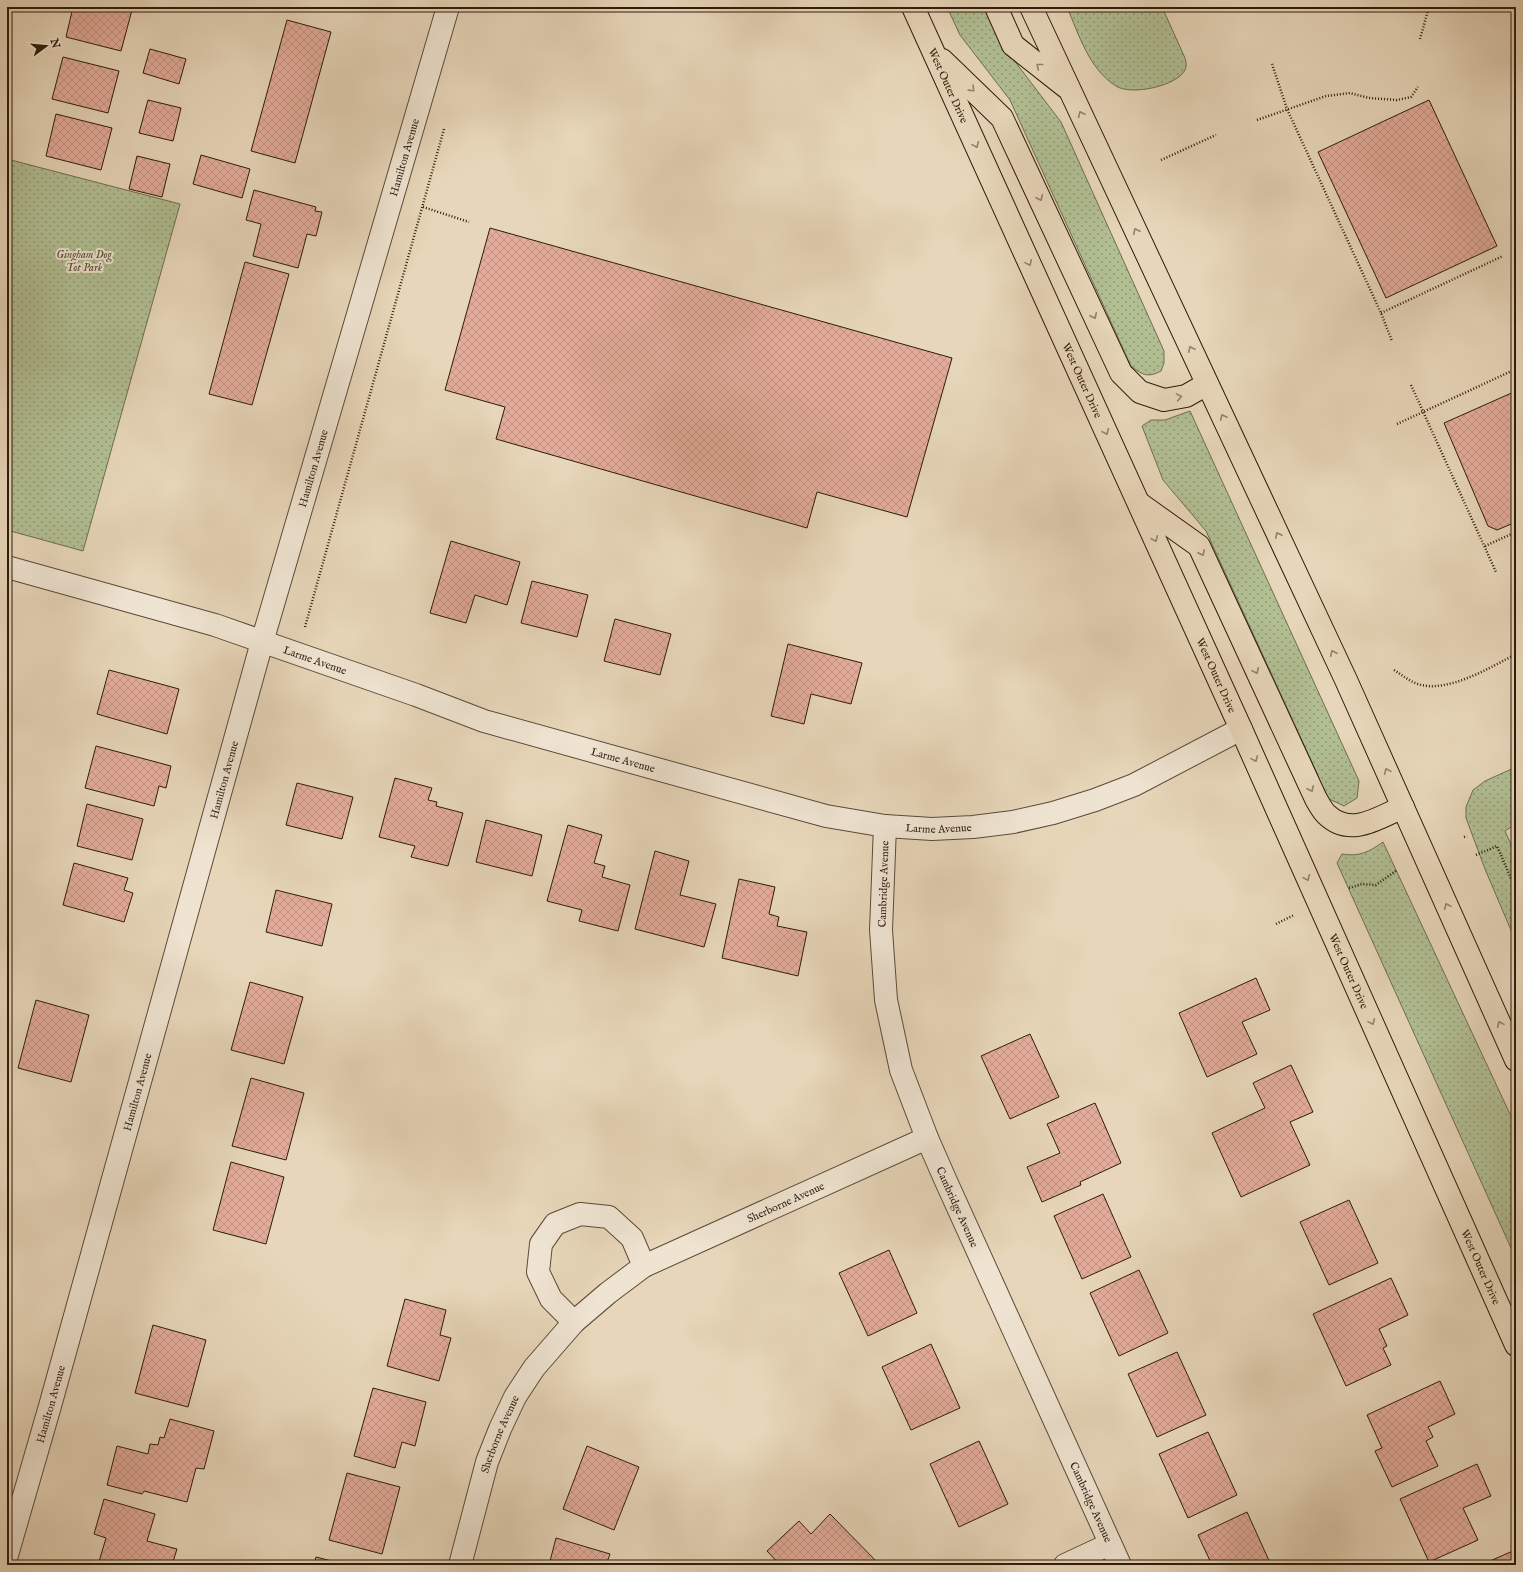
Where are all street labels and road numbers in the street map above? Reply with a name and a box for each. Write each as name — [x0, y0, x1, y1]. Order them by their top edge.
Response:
street label: West Outer Drive — [925, 46, 971, 125]
street label: Hamilton Avenue — [387, 117, 423, 198]
street label: West Outer Drive — [1059, 341, 1105, 420]
street label: Hamilton Avenue — [296, 428, 332, 509]
street label: West Outer Drive — [1193, 636, 1239, 715]
street label: Larme Avenue — [281, 643, 348, 678]
street label: Hamilton Avenue — [207, 739, 242, 821]
street label: Larme Avenue — [589, 745, 657, 776]
street label: Larme Avenue — [905, 821, 972, 837]
street label: Cambridge Avenue — [875, 840, 893, 928]
street label: West Outer Drive — [1325, 932, 1371, 1011]
street label: Hamilton Avenue — [121, 1052, 156, 1133]
street label: Cambridge Avenue — [933, 1165, 981, 1250]
street label: Sherborne Avenue — [745, 1179, 827, 1226]
street label: West Outer Drive — [1457, 1227, 1503, 1307]
street label: Hamilton Avenue — [34, 1364, 69, 1445]
street label: Sherborne Avenue — [478, 1393, 523, 1475]
street label: Cambridge Avenue — [1066, 1460, 1115, 1545]

